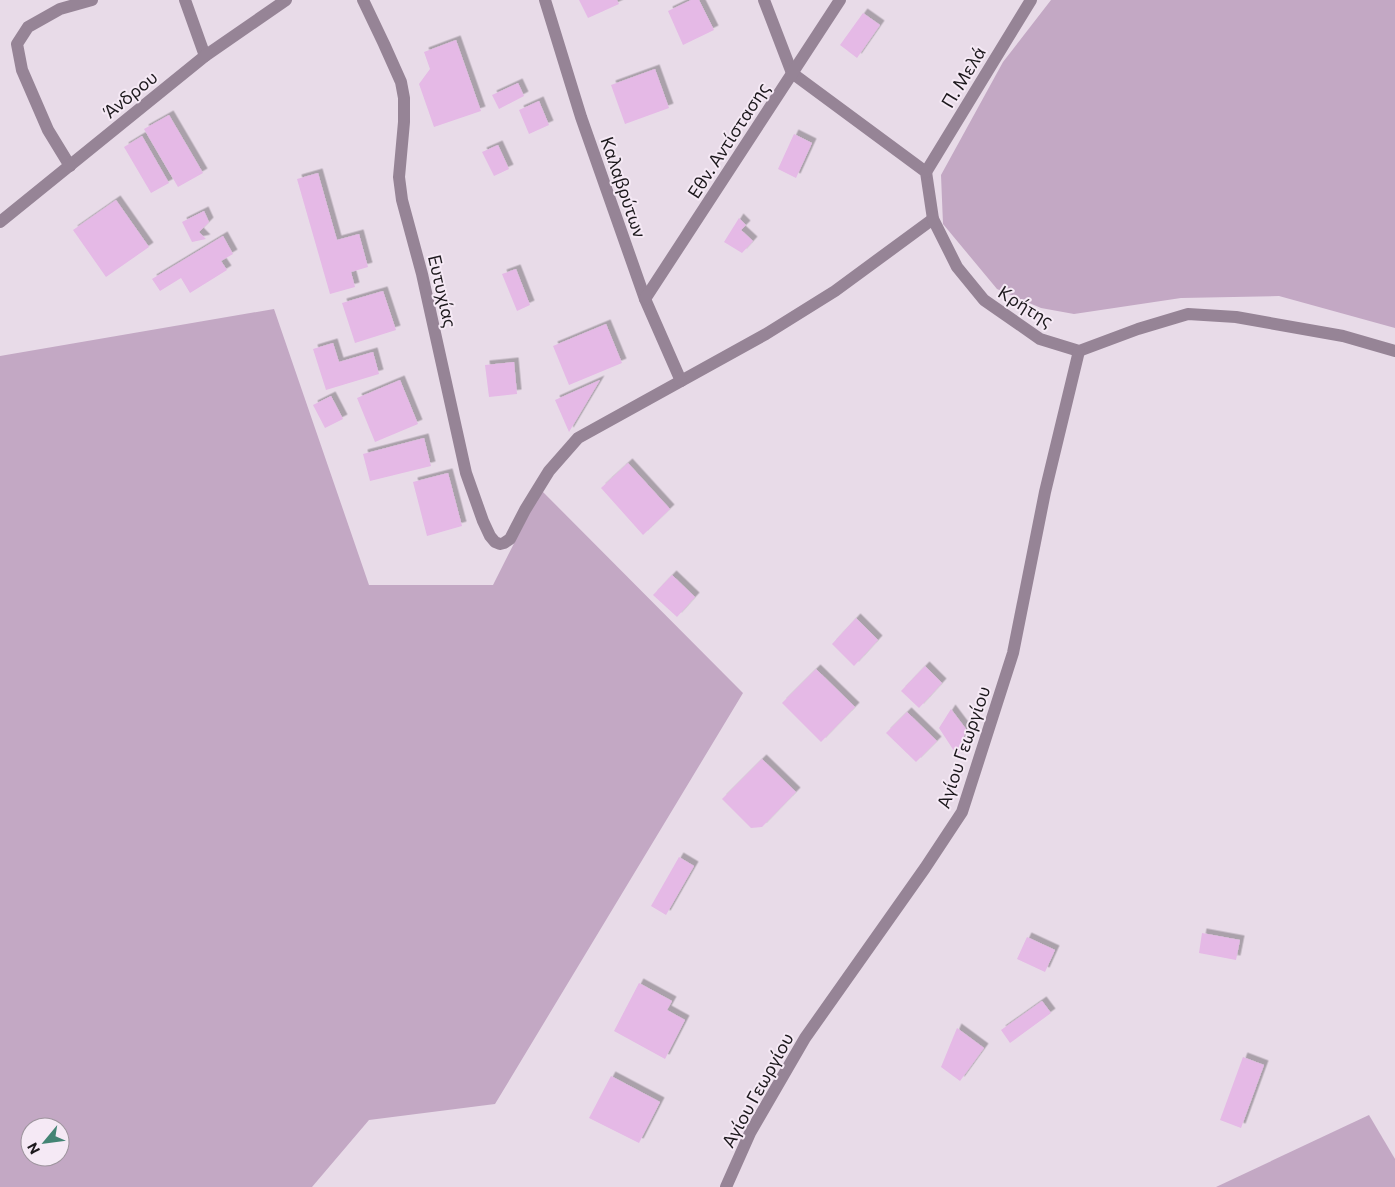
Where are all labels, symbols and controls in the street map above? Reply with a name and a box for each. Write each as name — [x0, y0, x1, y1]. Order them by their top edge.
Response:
street label: Π. Μελά — [936, 42, 990, 112]
street label: Άνδρου — [98, 66, 161, 123]
street label: Εθν. Αντίστασης — [682, 78, 774, 202]
street label: Καλαβρύτων — [596, 134, 652, 240]
street label: Ευτυχίας — [424, 252, 462, 330]
street label: Κρήτης — [994, 281, 1058, 332]
street label: Αγίου Γεωργίου — [932, 683, 994, 811]
street label: Αγίου Γεωργίου — [716, 1029, 798, 1151]
north arrow — [20, 1117, 70, 1167]
text: N — [23, 1140, 43, 1157]

